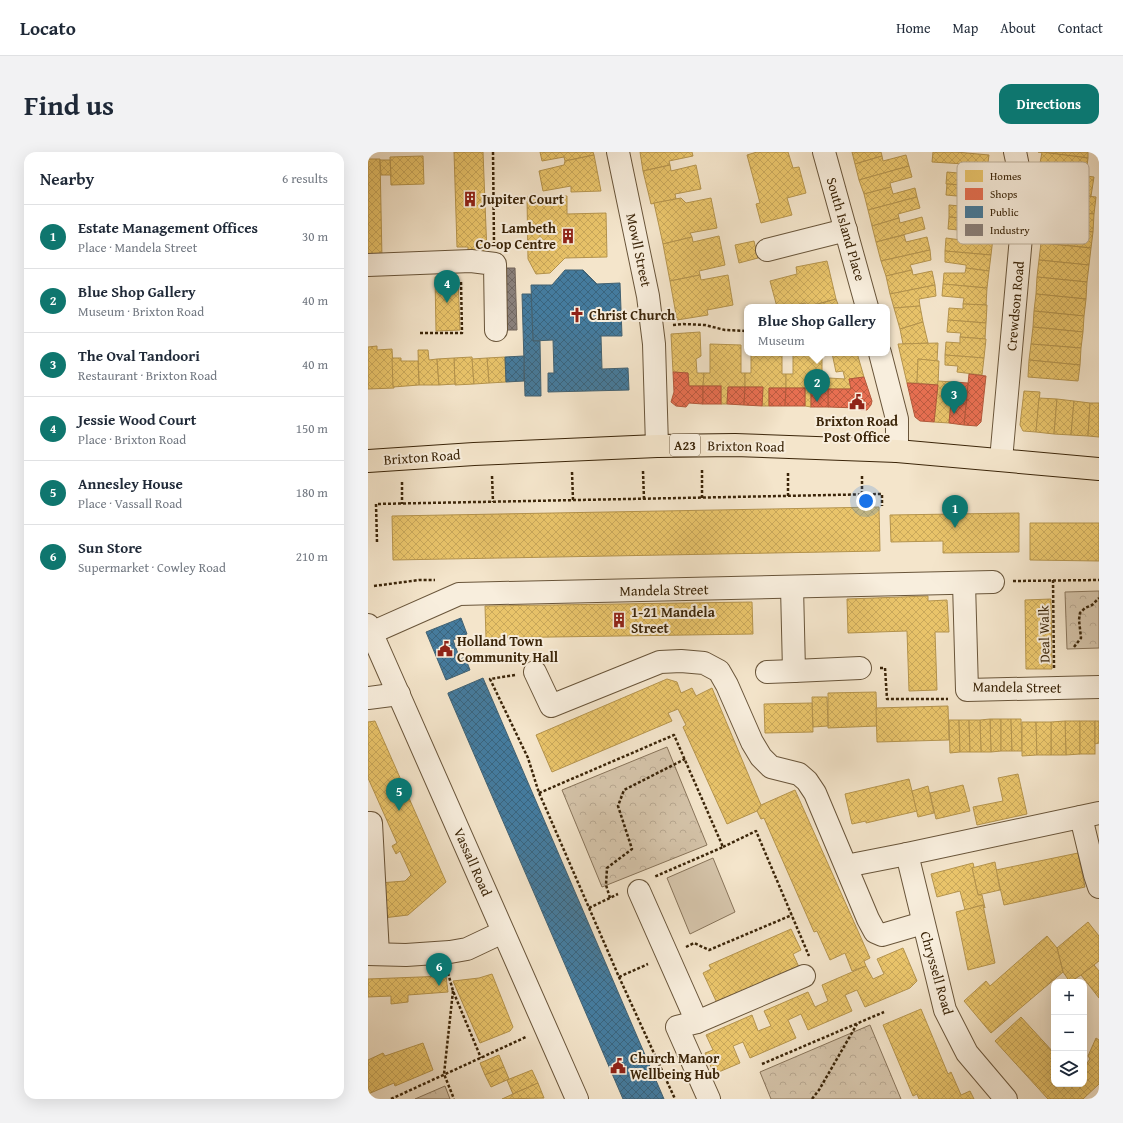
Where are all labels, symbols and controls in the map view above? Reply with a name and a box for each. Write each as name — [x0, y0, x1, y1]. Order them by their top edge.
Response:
text: Locato — [20, 14, 76, 42]
text: Home — [896, 18, 931, 38]
text: Map — [953, 18, 978, 38]
text: About — [1000, 18, 1036, 38]
text: Contact — [1058, 18, 1103, 38]
text: Find us — [24, 84, 114, 125]
button: Directions — [999, 84, 1099, 124]
legend — [957, 162, 1089, 244]
text: Nearby — [40, 166, 94, 191]
text: Homes — [990, 168, 1021, 184]
text: 6 results — [282, 169, 328, 188]
street label: South Island Place — [822, 175, 870, 284]
text: Shops — [990, 186, 1017, 202]
place label: Jupiter Court — [480, 189, 565, 209]
building icon: Jupiter Court — [461, 190, 479, 208]
text: Public — [990, 204, 1019, 220]
street label: Mowll Street — [621, 211, 657, 289]
text: Estate Management Offices — [78, 217, 258, 238]
place label: Lambeth Co-op Centre — [476, 218, 557, 254]
text: Industry — [990, 222, 1030, 238]
text: 1 — [50, 227, 56, 246]
text: 30 m — [302, 227, 328, 246]
building icon: Lambeth Co-op Centre — [559, 227, 577, 245]
text: Place · Mandela Street — [78, 238, 197, 257]
street label: Crewdson Road — [1001, 260, 1029, 352]
pin: 4 — [434, 270, 460, 303]
text: Blue Shop Gallery — [78, 281, 196, 302]
text: 2 — [50, 291, 56, 310]
text: 40 m — [302, 291, 328, 310]
text: Museum · Brixton Road — [78, 302, 204, 321]
popup — [744, 304, 890, 356]
place label: Christ Church — [589, 305, 676, 325]
church icon: Christ Church — [568, 306, 586, 324]
text: Blue Shop Gallery — [758, 310, 876, 331]
text: Museum — [758, 331, 805, 350]
text: The Oval Tandoori — [78, 345, 200, 366]
text: 3 — [50, 355, 56, 374]
text: 40 m — [302, 355, 328, 374]
text: Restaurant · Brixton Road — [78, 366, 217, 385]
pin: 2 — [804, 369, 830, 402]
pin: 3 — [941, 381, 967, 414]
public building icon: Brixton Road Post Office — [848, 393, 866, 411]
text: Jessie Wood Court — [78, 409, 196, 430]
place label: Brixton Road Post Office — [816, 411, 898, 447]
text: 4 — [50, 419, 56, 438]
text: 150 m — [296, 419, 328, 438]
text: Place · Brixton Road — [78, 430, 186, 449]
road number: A23 — [670, 434, 700, 456]
street label: Brixton Road — [707, 435, 785, 457]
street label: Brixton Road — [383, 444, 462, 470]
text: Annesley House — [78, 473, 183, 494]
text: 5 — [50, 483, 56, 502]
text: 180 m — [296, 483, 328, 502]
your location — [856, 491, 876, 511]
text: Place · Vassall Road — [78, 494, 182, 513]
pin: 1 — [942, 495, 968, 528]
text: Sun Store — [78, 537, 142, 558]
text: 6 — [50, 547, 56, 566]
text: 210 m — [296, 547, 328, 566]
text: Supermarket · Cowley Road — [78, 558, 226, 577]
street label: Mandela Street — [619, 579, 709, 601]
place label: 1-21 Mandela Street — [631, 602, 716, 638]
street label: Deal Walk — [1033, 604, 1055, 663]
building icon: 1-21 Mandela Street — [610, 611, 628, 629]
place label: Holland Town Community Hall — [457, 631, 559, 667]
public building icon: Holland Town Community Hall — [436, 640, 454, 658]
street label: Mandela Street — [972, 676, 1062, 698]
pin: 5 — [386, 778, 412, 811]
street label: Vassall Road — [449, 825, 497, 900]
street label: Chryssell Road — [916, 929, 959, 1018]
pin: 6 — [426, 953, 452, 986]
map controls — [1051, 979, 1087, 1087]
button: + — [1051, 979, 1087, 1015]
button: − — [1051, 1015, 1087, 1051]
place label: Church Manor Wellbeing Hub — [630, 1048, 720, 1084]
button: layers — [1051, 1051, 1087, 1087]
public building icon: Church Manor Wellbeing Hub — [609, 1057, 627, 1075]

